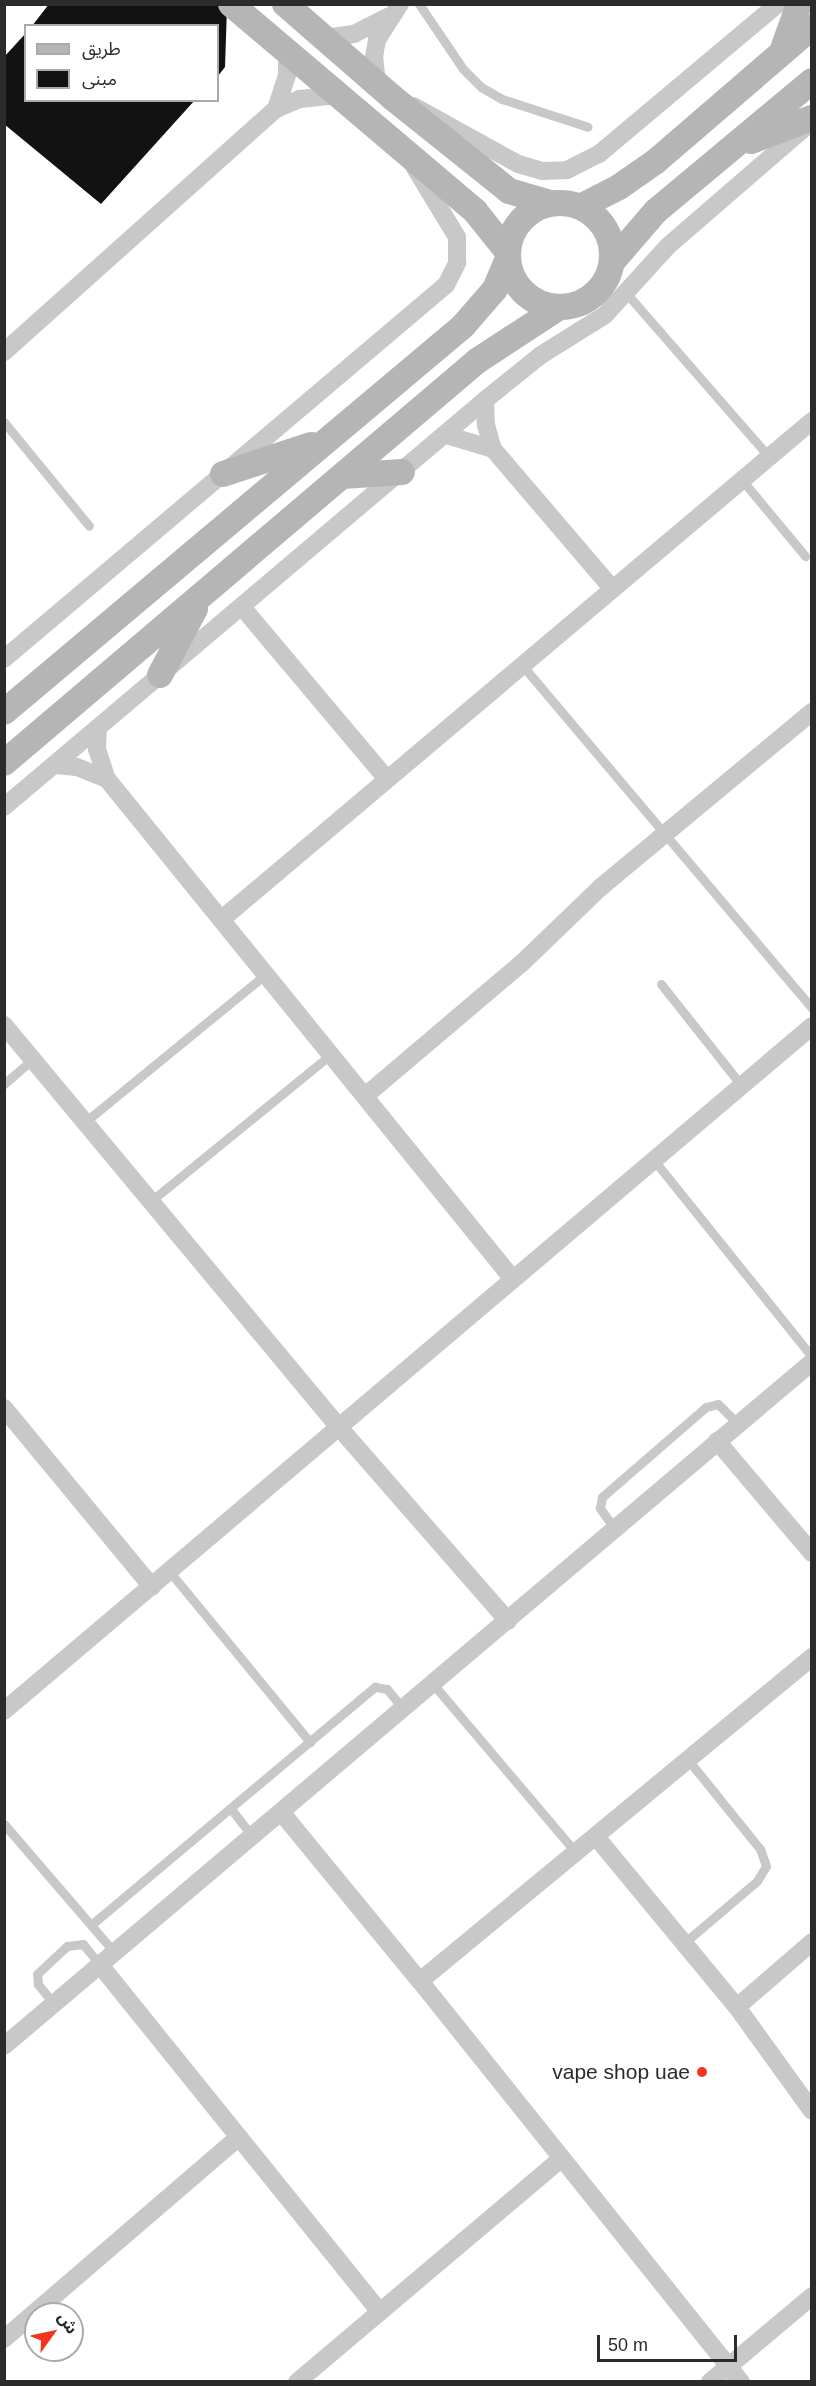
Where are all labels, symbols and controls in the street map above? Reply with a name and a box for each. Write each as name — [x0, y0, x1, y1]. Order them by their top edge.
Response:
legend — [24, 24, 219, 102]
text: طريق — [82, 39, 121, 59]
text: مبنى — [82, 69, 117, 89]
place label: vape shop uae — [552, 2059, 690, 2085]
marker: vape shop uae — [695, 2065, 709, 2079]
north arrow — [24, 2302, 84, 2362]
text: ش — [55, 2309, 81, 2337]
scale bar — [600, 2323, 740, 2361]
text: 50 m — [608, 2335, 648, 2355]

